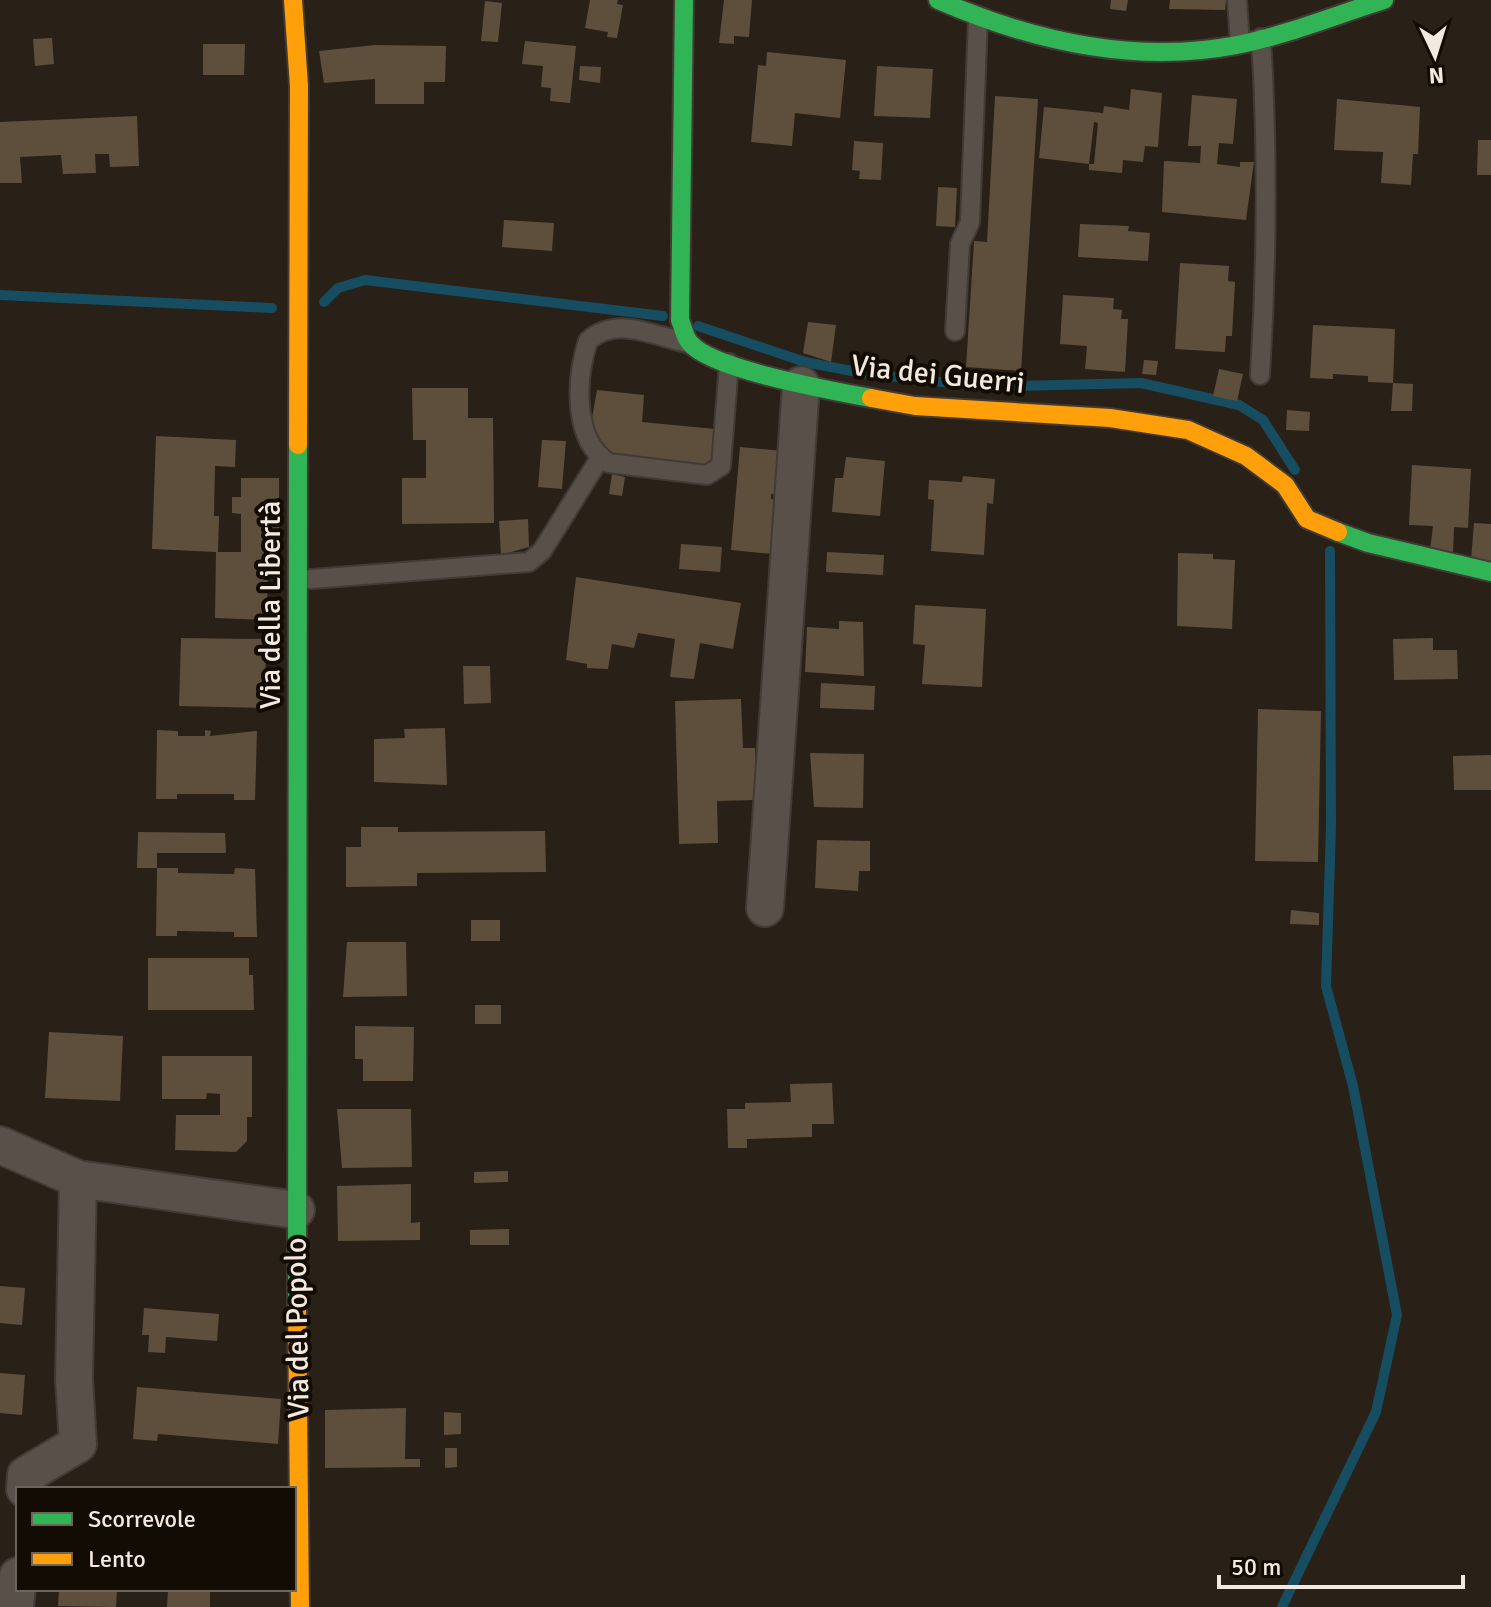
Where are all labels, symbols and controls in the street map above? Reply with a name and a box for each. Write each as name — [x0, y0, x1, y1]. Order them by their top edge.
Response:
north arrow — [1395, 16, 1475, 96]
text: N — [1428, 61, 1445, 89]
street label: Via dei Guerri — [849, 347, 1027, 402]
street label: Via della Libertà — [252, 501, 289, 709]
street label: Via del Popolo — [277, 1237, 318, 1419]
legend — [16, 1487, 296, 1591]
text: Scorrevole — [88, 1504, 196, 1534]
scale bar — [1219, 1539, 1463, 1589]
text: Lento — [88, 1544, 146, 1574]
text: 50 m — [1231, 1552, 1281, 1582]

